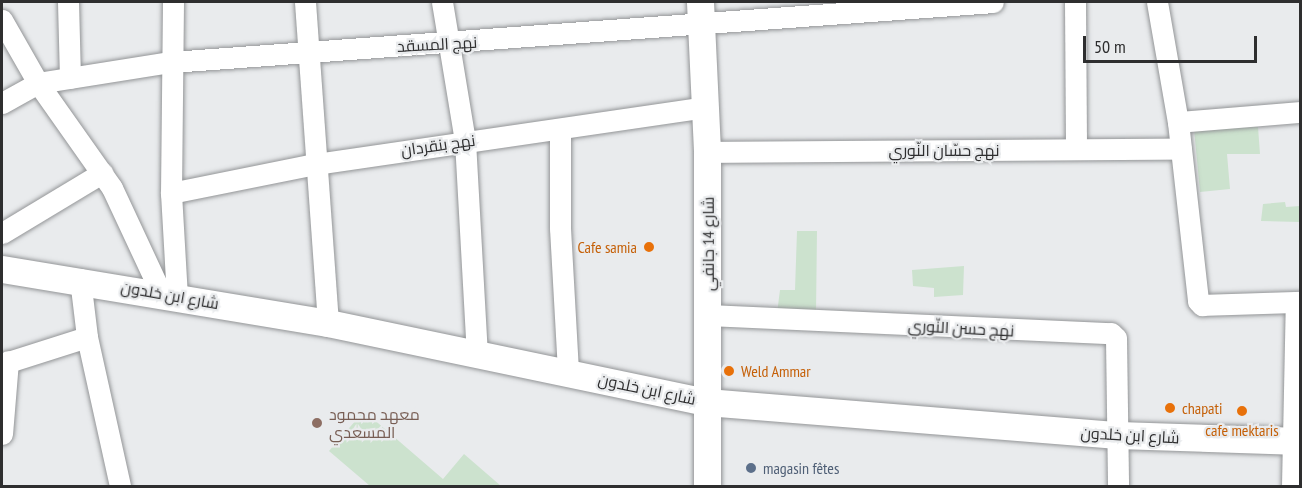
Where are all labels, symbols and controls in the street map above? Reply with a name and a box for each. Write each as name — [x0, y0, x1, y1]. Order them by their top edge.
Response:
scale bar — [1086, 24, 1260, 62]
street label: نهج المسقد — [396, 32, 478, 56]
text: 50 m — [1094, 35, 1126, 58]
street label: نهج بنقردان — [400, 130, 476, 160]
street label: نهج حسّان النّوري — [889, 140, 999, 160]
street label: شارع 14 جانفي — [698, 197, 718, 291]
place label: Cafe samia — [577, 237, 637, 257]
marker: Cafe samia — [642, 240, 656, 254]
street label: شارع ابن خلدون — [119, 277, 221, 313]
street label: نهج حسن النّوري — [907, 316, 1015, 340]
place label: Weld Ammar — [741, 361, 811, 381]
marker: Weld Ammar — [722, 364, 736, 378]
street label: شارع ابن خلدون — [596, 369, 698, 409]
place label: chapati — [1182, 398, 1222, 418]
marker: chapati — [1163, 401, 1177, 415]
place label: معهد محمود المسعدي — [329, 404, 420, 442]
marker: cafe mektaris — [1235, 404, 1249, 418]
marker: معهد محمود المسعدي — [310, 416, 324, 430]
place label: cafe mektaris — [1205, 420, 1279, 440]
street label: شارع ابن خلدون — [1080, 423, 1180, 447]
place label: magasin fêtes — [763, 458, 839, 478]
marker: magasin fêtes — [744, 461, 758, 475]

